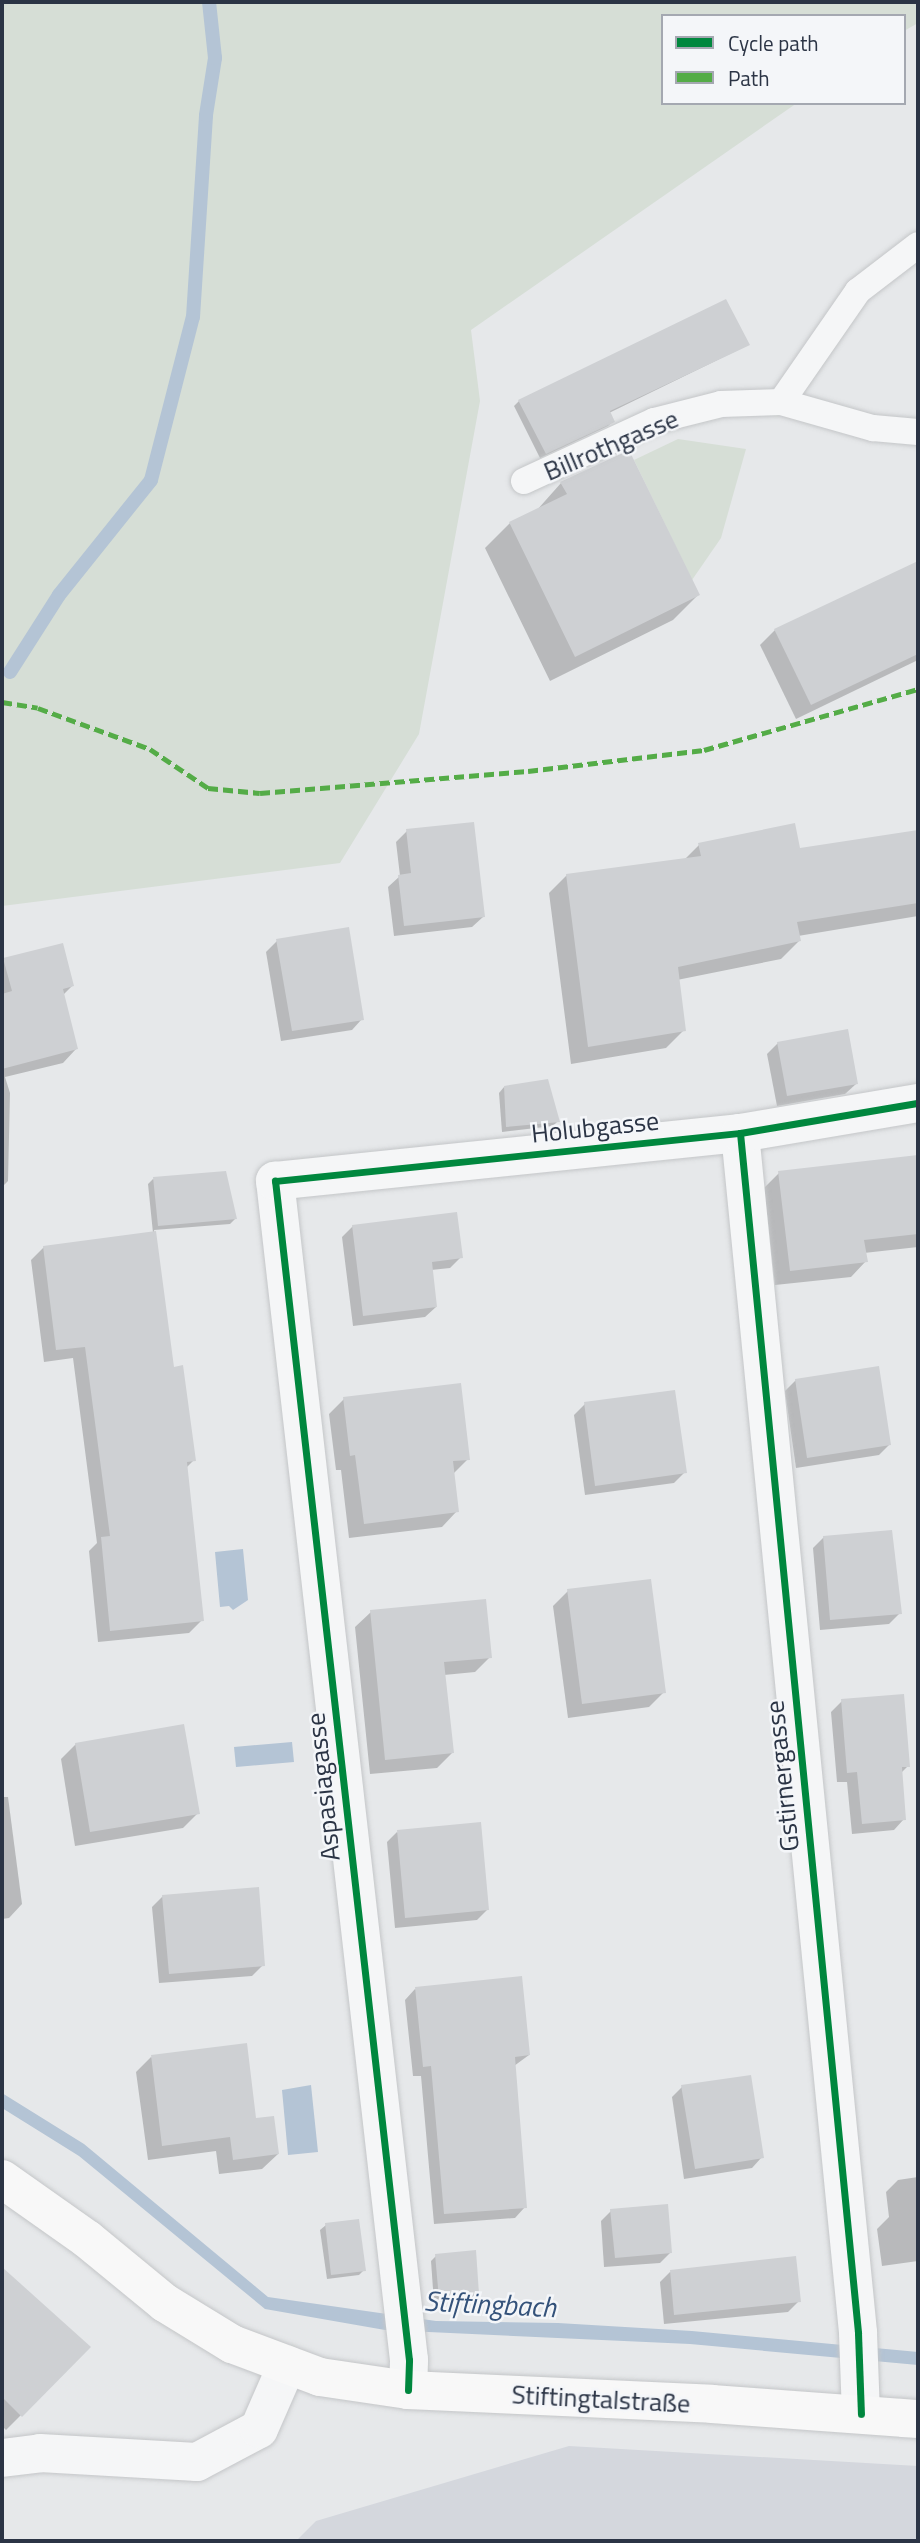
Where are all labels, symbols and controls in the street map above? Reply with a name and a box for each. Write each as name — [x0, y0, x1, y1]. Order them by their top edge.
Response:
legend — [661, 14, 906, 105]
text: Cycle path — [728, 27, 819, 59]
text: Path — [728, 62, 770, 94]
street label: Billrothgasse — [539, 403, 683, 487]
street label: Holubgasse — [530, 1105, 660, 1149]
street label: Gstirnergasse — [759, 1699, 805, 1853]
street label: Aspasiagasse — [300, 1711, 346, 1863]
water label: Stiftingbach — [423, 2284, 557, 2324]
street label: Stiftingtalstraße — [511, 2379, 691, 2419]

